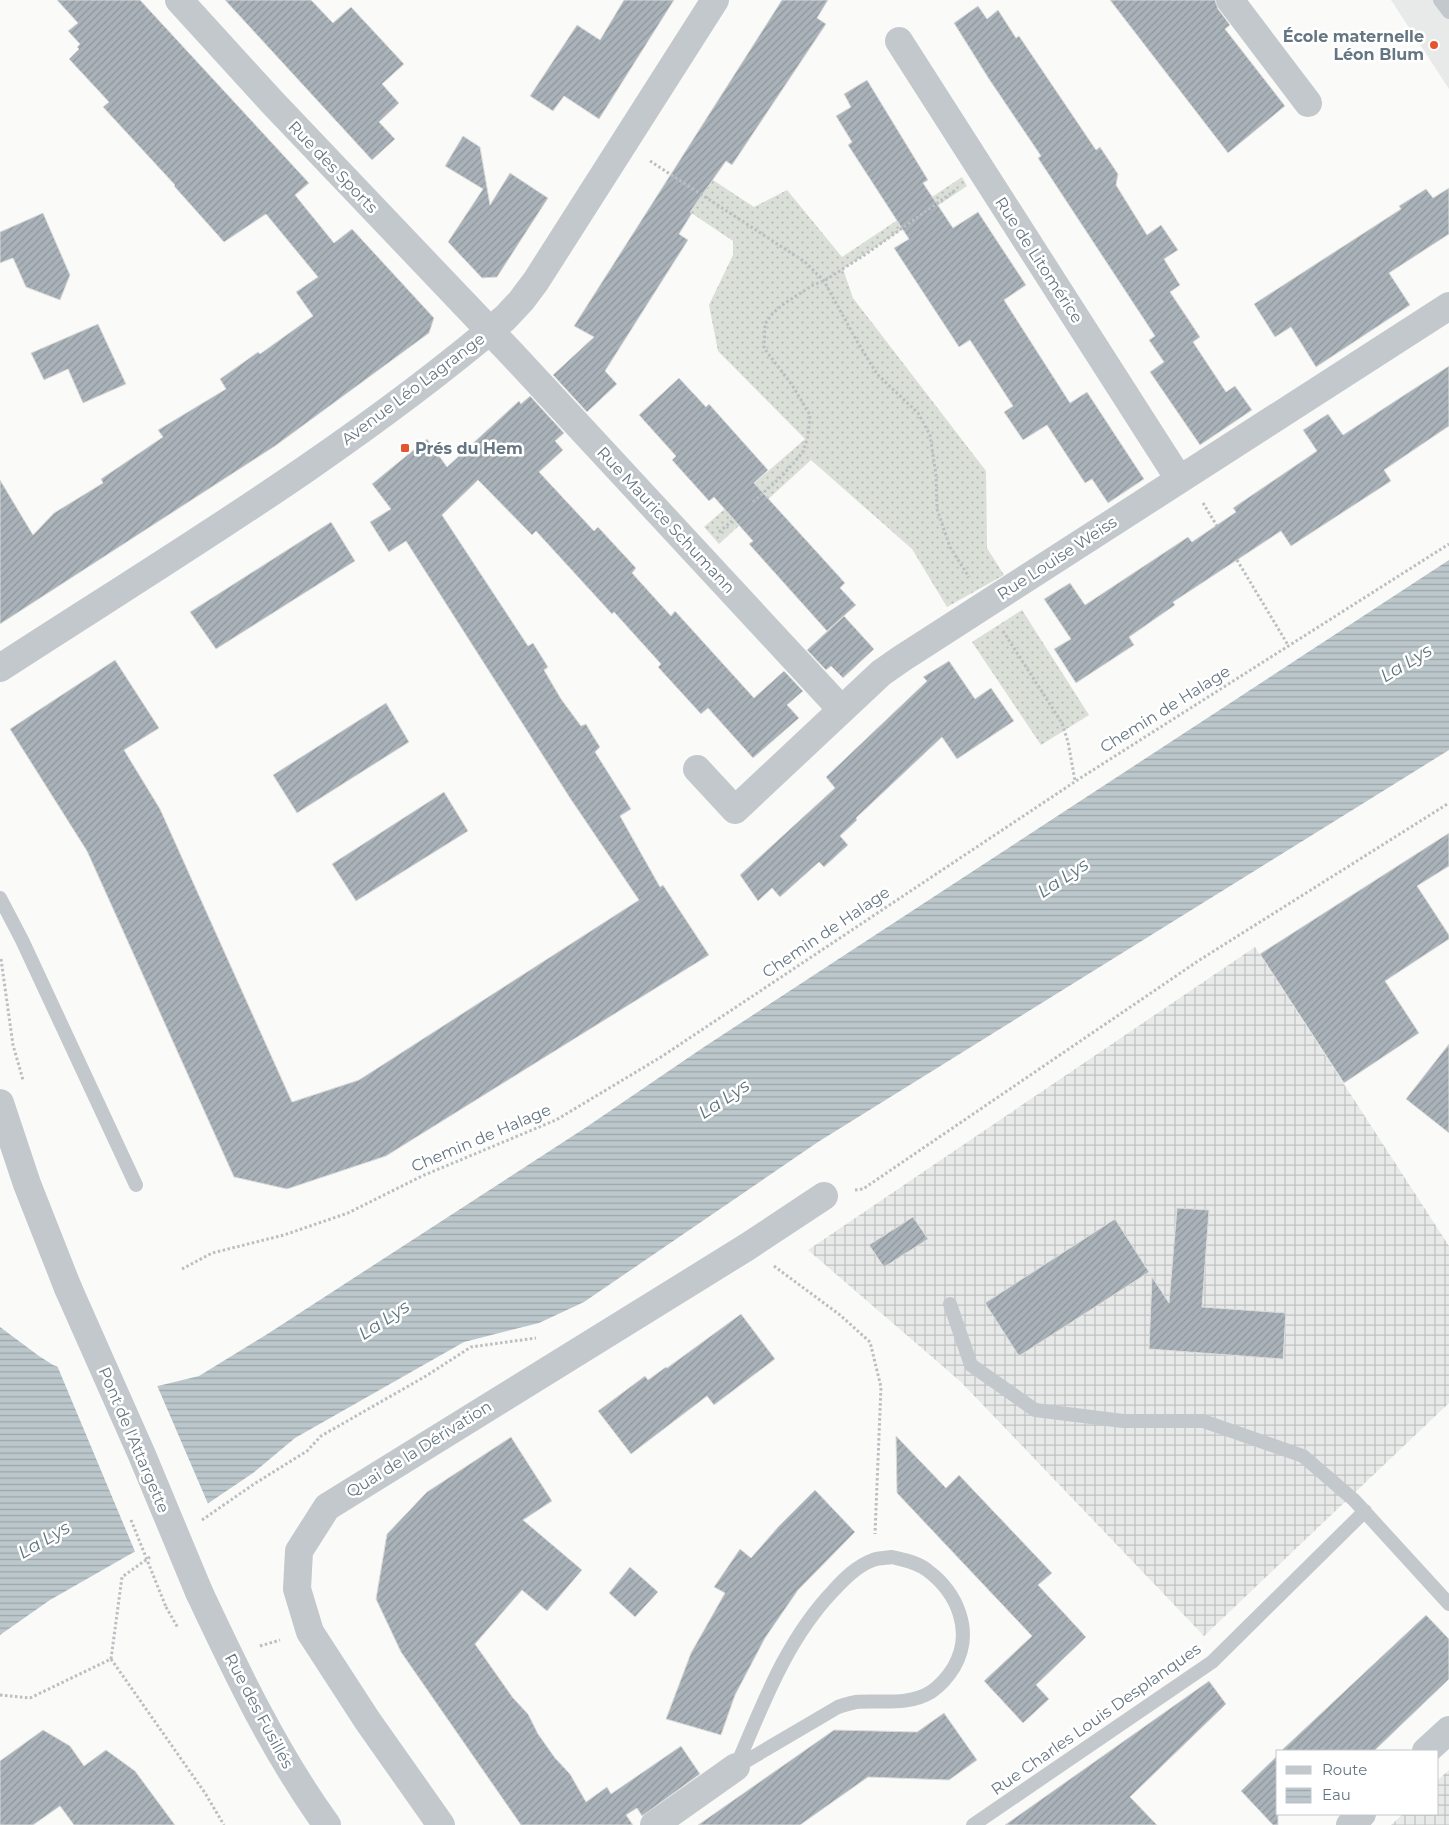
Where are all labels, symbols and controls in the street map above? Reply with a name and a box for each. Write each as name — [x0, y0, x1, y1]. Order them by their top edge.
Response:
place label: École maternelle Léon Blum — [1283, 27, 1424, 64]
marker: École maternelle Léon Blum — [1428, 39, 1440, 51]
street label: Rue des Sports — [284, 117, 382, 217]
street label: Rue de Litomérice — [991, 193, 1087, 327]
street label: Avenue Léo Lagrange — [338, 329, 488, 449]
place label: Prés du Hem — [415, 439, 523, 458]
marker: Prés du Hem — [399, 442, 411, 454]
street label: Rue Maurice Schumann — [593, 443, 739, 597]
street label: Rue Louise Weiss — [994, 512, 1120, 604]
water label: La Lys — [1376, 639, 1436, 687]
street label: Chemin de Halage — [1097, 661, 1233, 757]
water label: La Lys — [1033, 853, 1093, 903]
street label: Chemin de Halage — [759, 882, 893, 982]
water label: La Lys — [694, 1074, 754, 1124]
street label: Chemin de Halage — [408, 1100, 554, 1176]
water label: La Lys — [354, 1295, 414, 1345]
street label: Pont de l'Attargette — [95, 1364, 173, 1516]
street label: Quai de la Dérivation — [343, 1397, 495, 1501]
water label: La Lys — [14, 1516, 74, 1564]
street label: Rue Charles Louis Desplanques — [988, 1639, 1205, 1799]
street label: Rue des Fusillés — [221, 1650, 297, 1772]
legend — [1276, 1750, 1439, 1815]
text: Route — [1322, 1760, 1367, 1779]
text: Eau — [1322, 1785, 1351, 1804]

